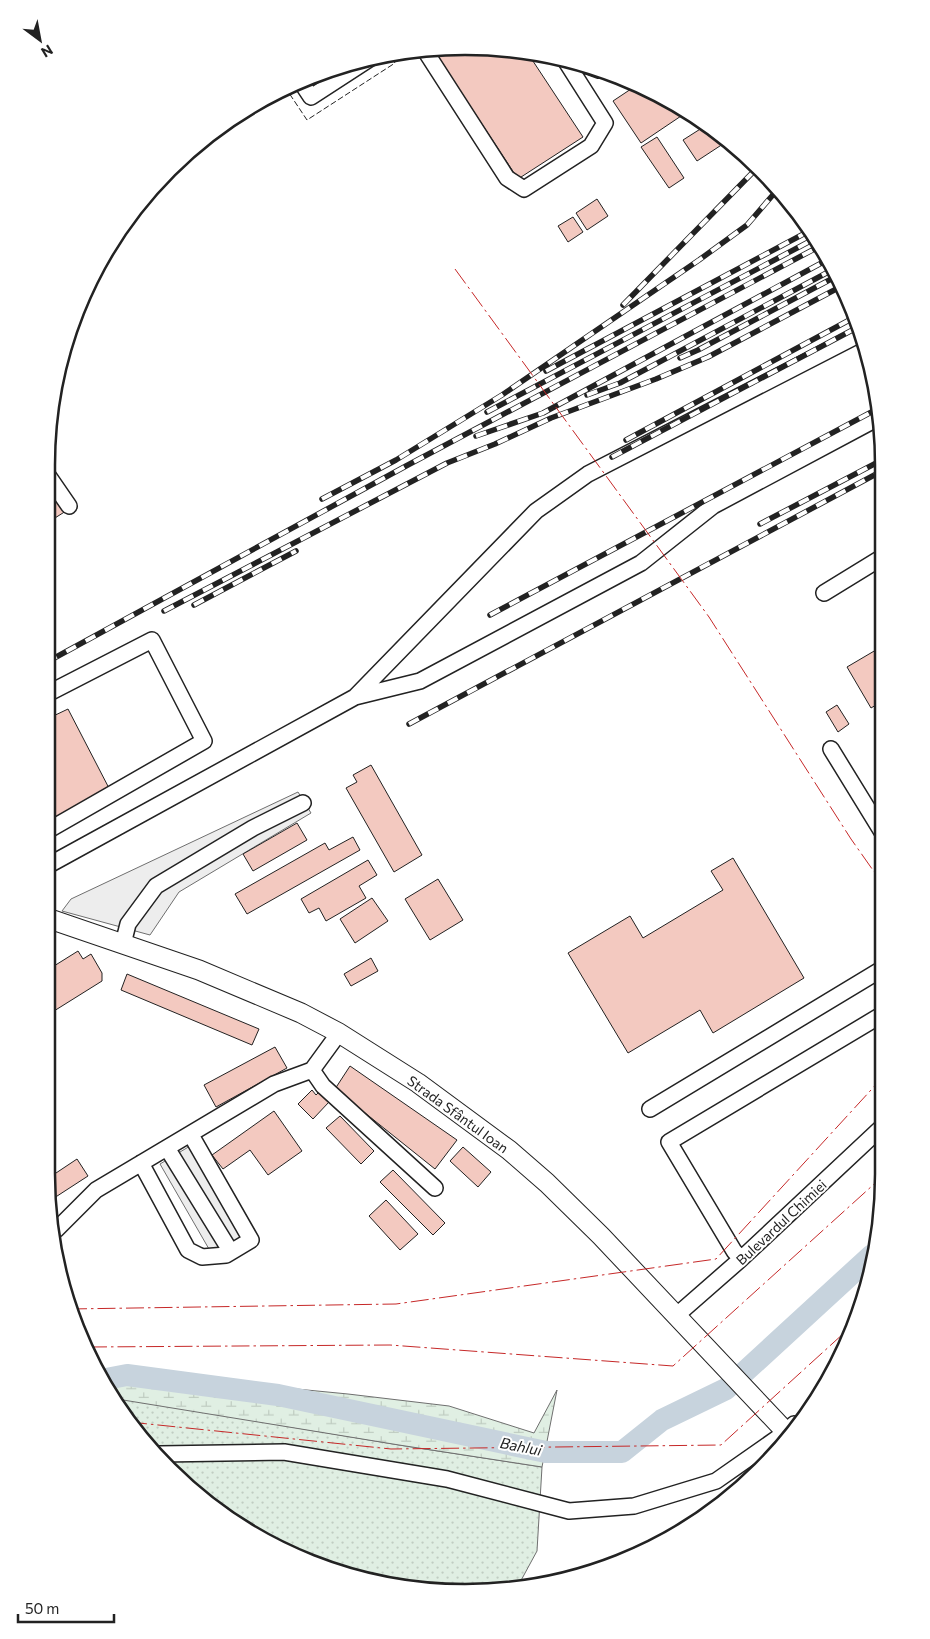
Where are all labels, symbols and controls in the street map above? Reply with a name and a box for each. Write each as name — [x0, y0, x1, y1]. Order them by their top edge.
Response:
north arrow — [15, 15, 65, 65]
text: N — [38, 41, 56, 61]
street label: Strada Sfântul Ioan — [404, 1072, 512, 1156]
street label: Bulevardul Chimiei — [732, 1176, 830, 1268]
water label: Bahlui — [499, 1433, 545, 1459]
scale bar — [18, 1592, 114, 1624]
text: 50 m — [25, 1599, 59, 1617]

